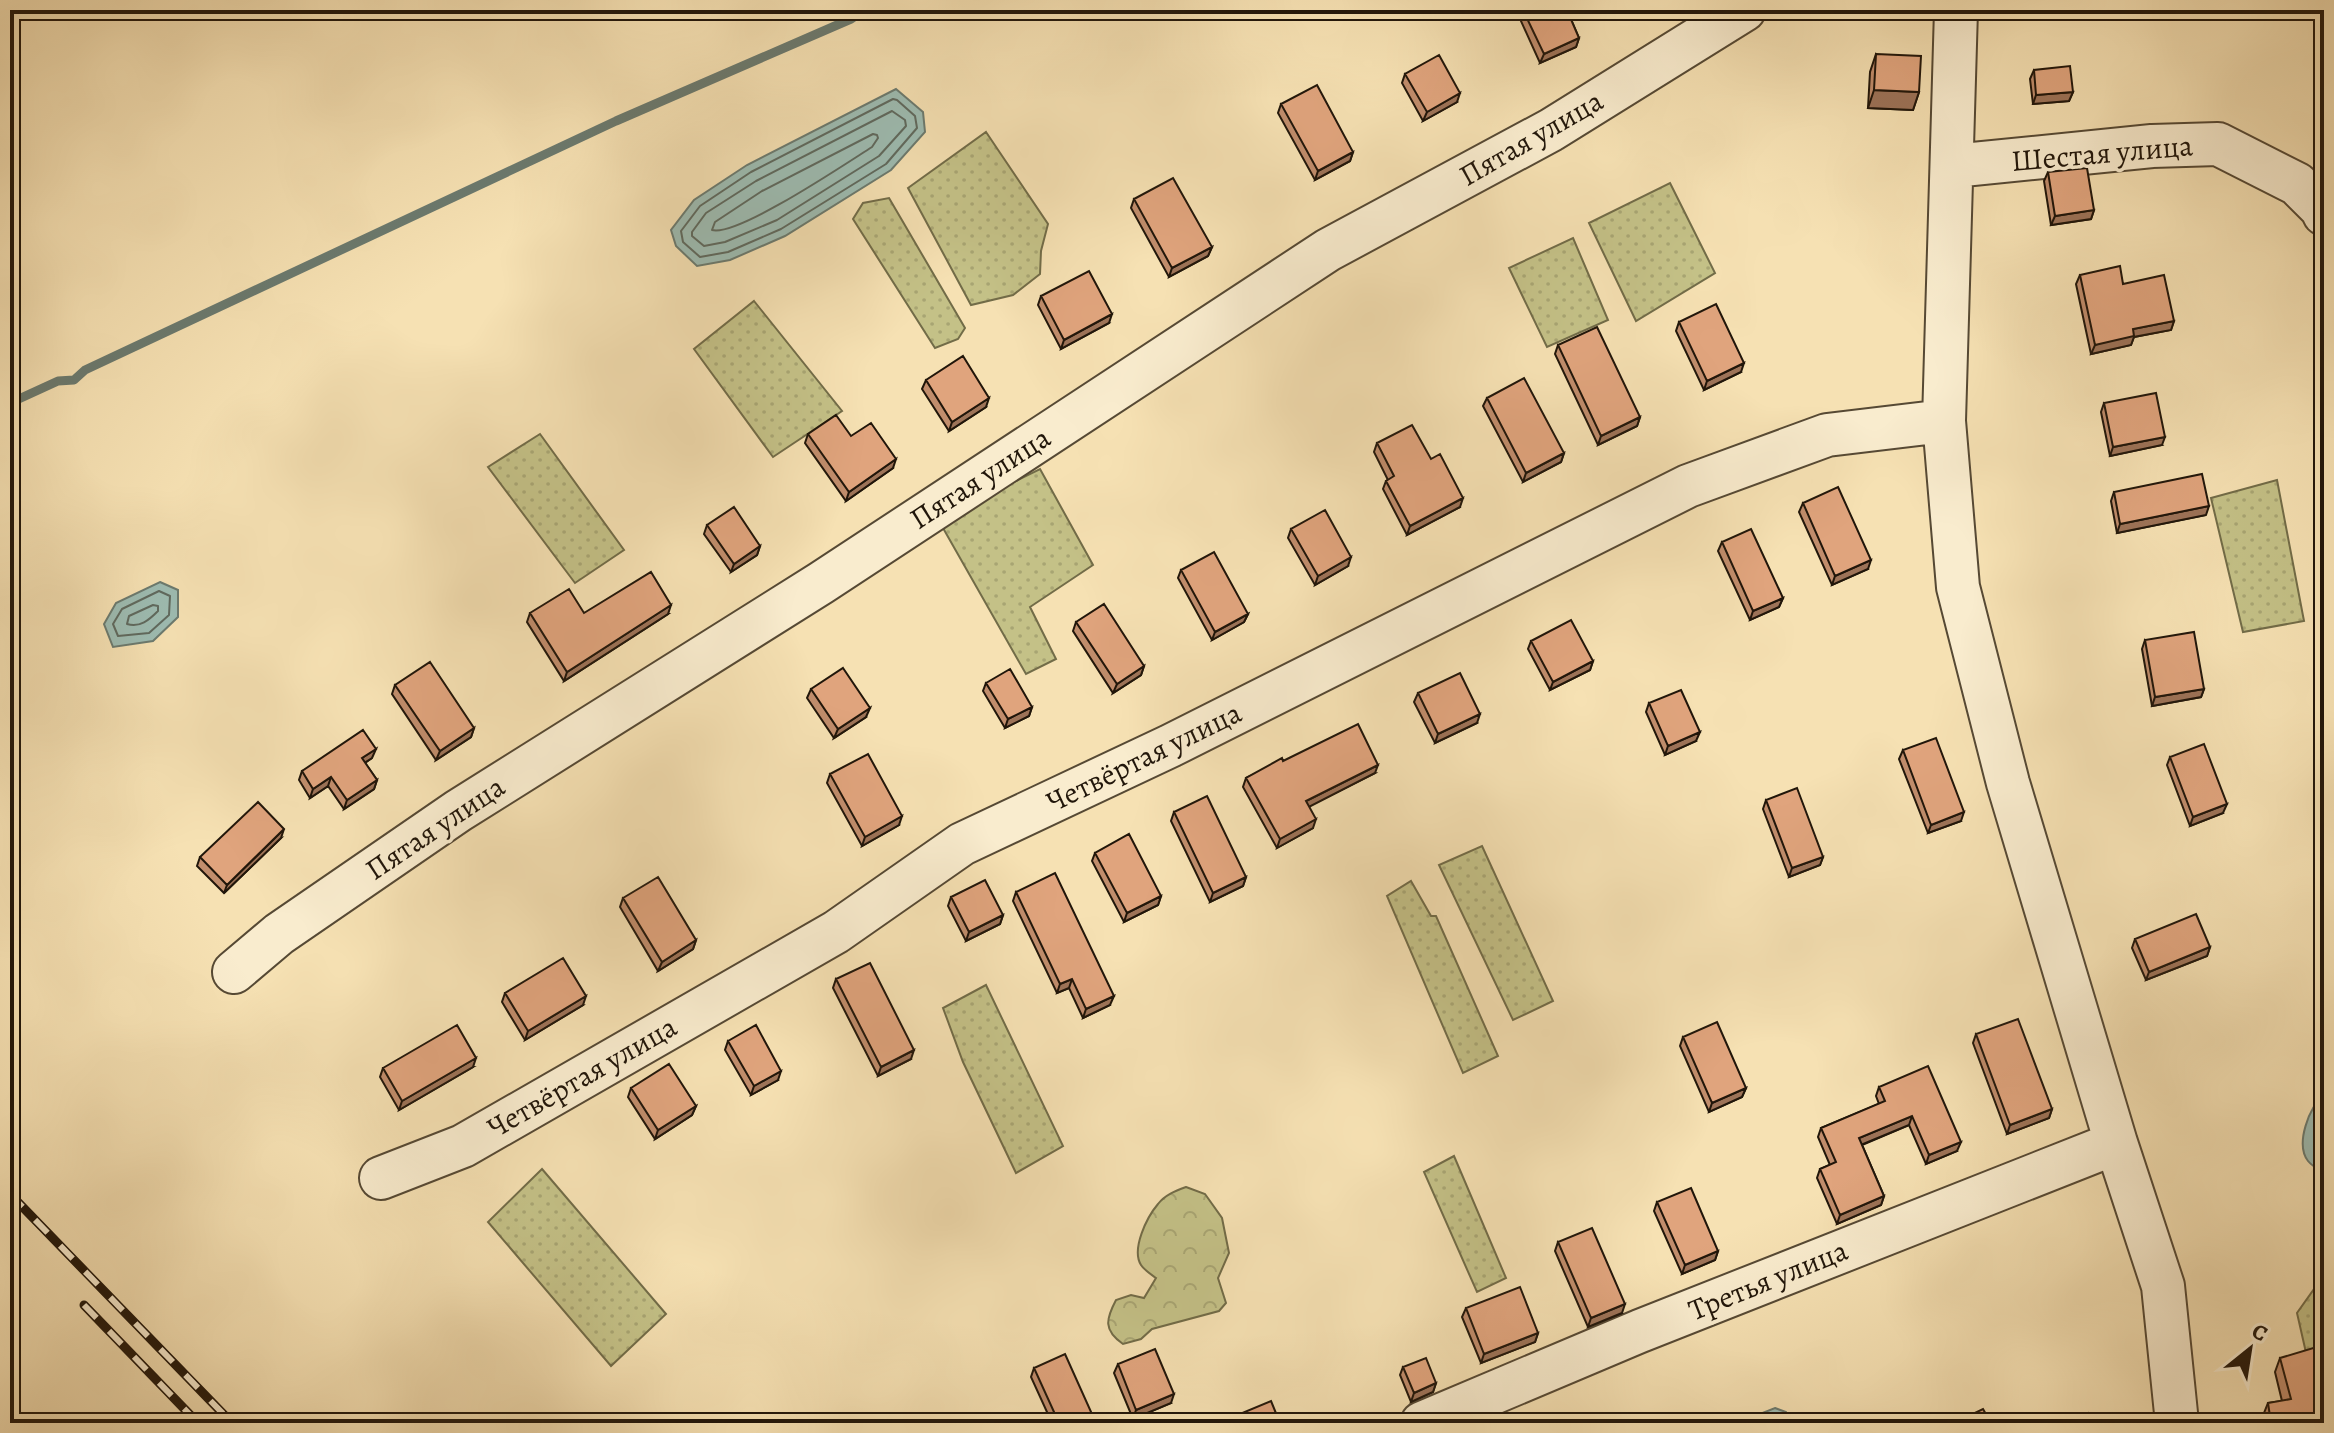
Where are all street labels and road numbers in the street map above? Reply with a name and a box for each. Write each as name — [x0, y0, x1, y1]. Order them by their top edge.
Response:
street label: Пятая улица — [1452, 81, 1610, 195]
street label: Шестая улица — [2010, 125, 2195, 181]
street label: Пятая улица — [902, 418, 1058, 538]
street label: Четвёртая улица — [1040, 692, 1248, 821]
street label: Пятая улица — [358, 767, 513, 889]
street label: Четвёртая улица — [480, 1007, 684, 1147]
street label: Третья улица — [1682, 1230, 1854, 1330]

